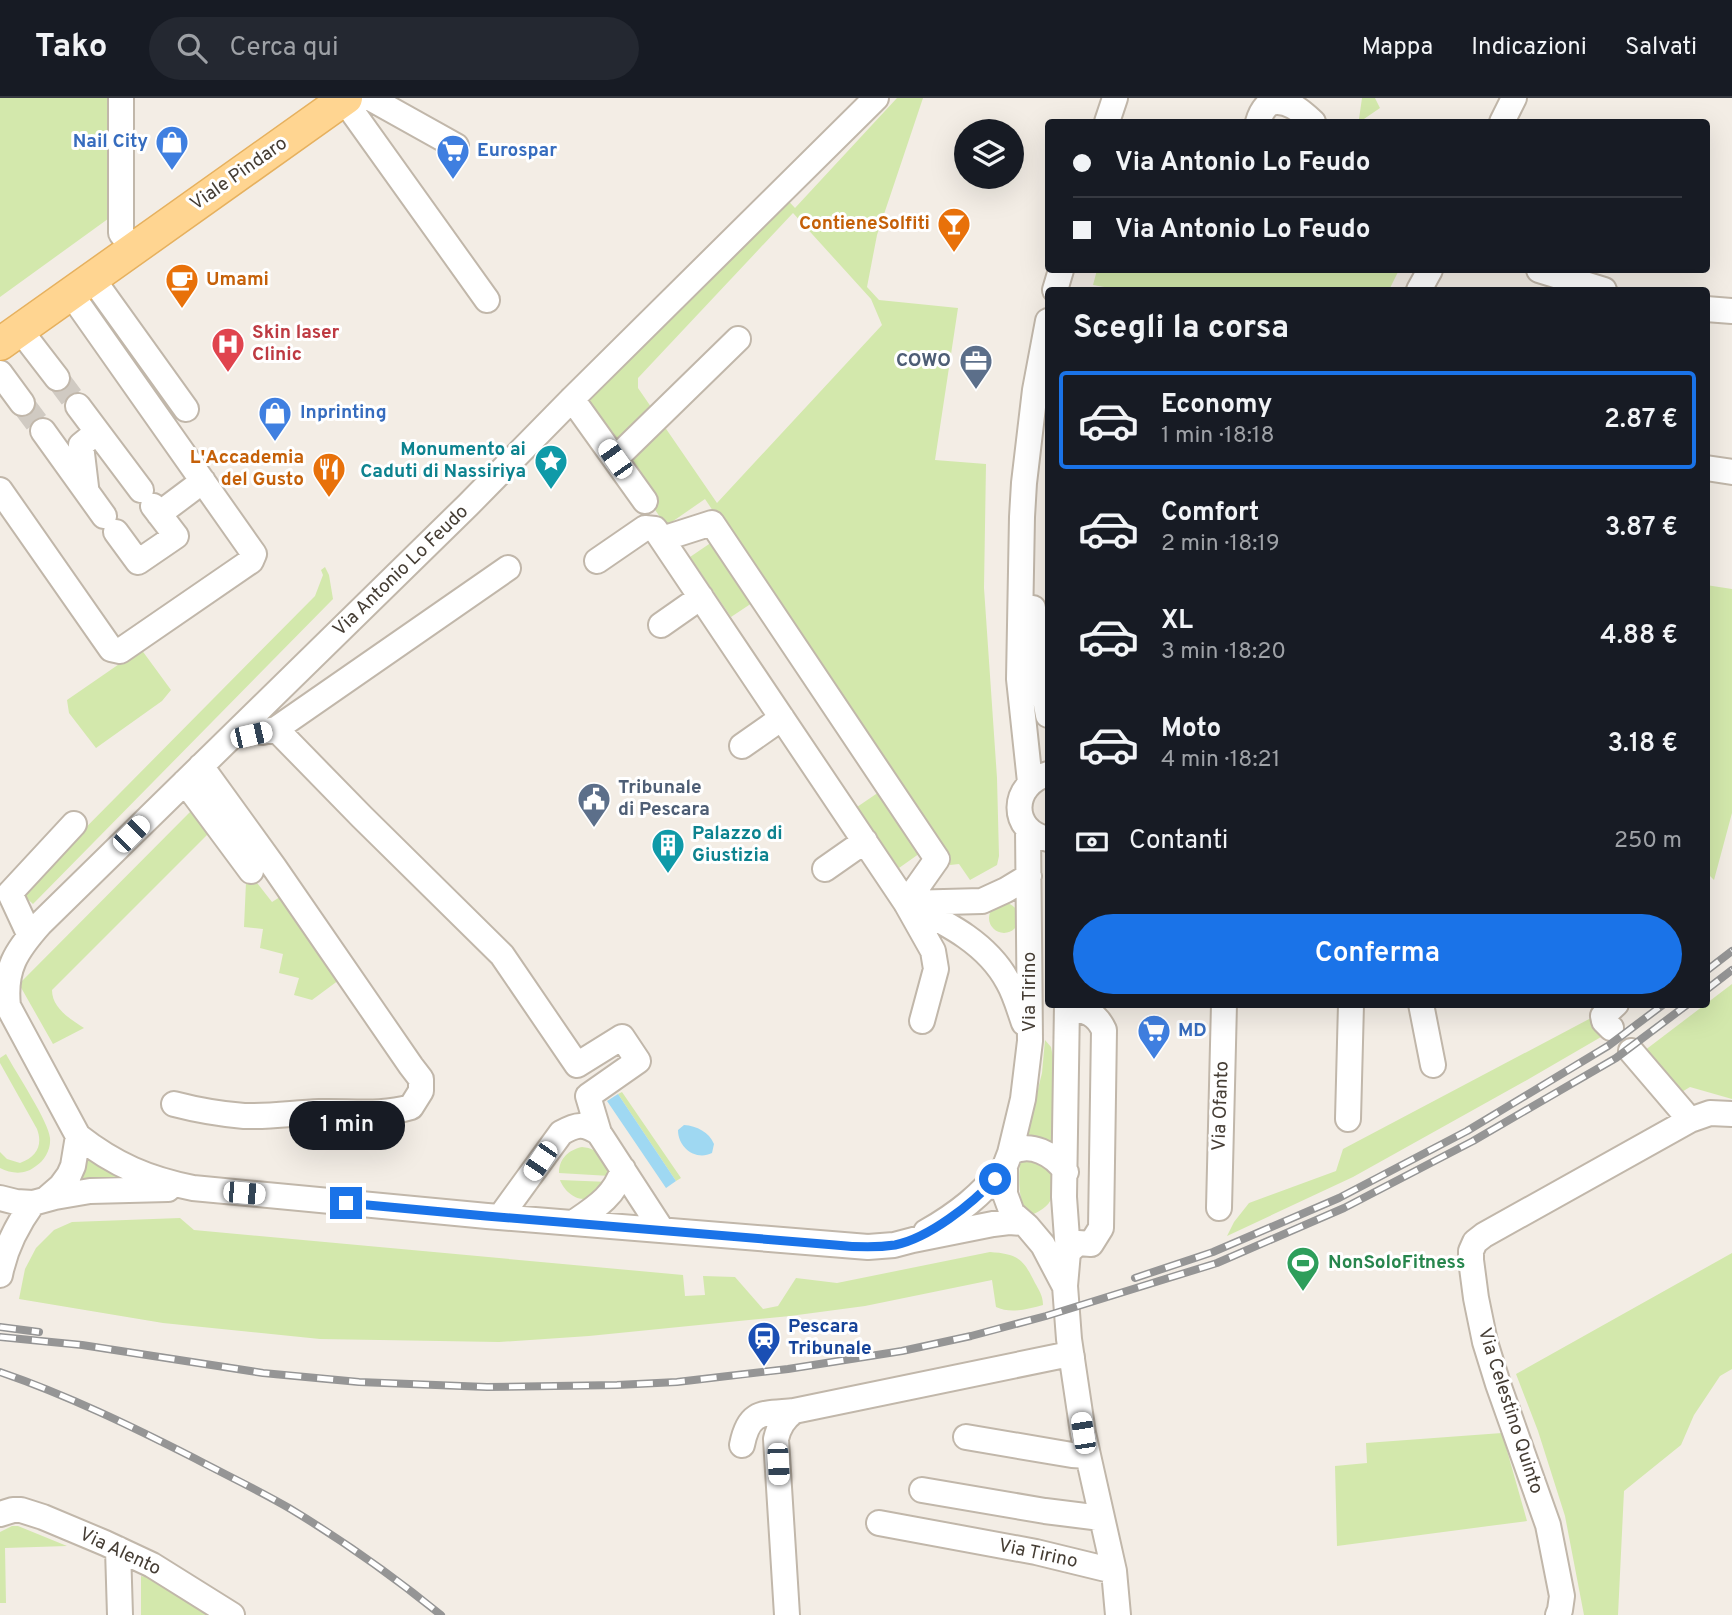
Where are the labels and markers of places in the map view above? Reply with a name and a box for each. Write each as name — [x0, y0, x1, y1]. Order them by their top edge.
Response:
shop icon: Nail City — [153, 123, 191, 172]
place label: Nail City — [73, 130, 148, 154]
supermarket icon: Eurospar — [434, 132, 472, 181]
place label: Eurospar — [477, 139, 557, 163]
bar icon: ContieneSolfiti — [935, 205, 973, 254]
place label: ContieneSolfiti — [799, 212, 930, 236]
cafe icon: Umami — [163, 261, 201, 310]
place label: Umami — [206, 268, 269, 292]
place label: Skin laser Clinic — [252, 321, 340, 367]
hospital icon: Skin laser Clinic — [209, 325, 247, 374]
office icon: COWO — [957, 342, 995, 391]
place label: COWO — [896, 349, 951, 373]
shop icon: Inprinting — [256, 394, 294, 443]
place label: Inprinting — [300, 401, 387, 425]
place label: Monumento ai Caduti di Nassiriya — [360, 438, 526, 484]
place icon: Monumento ai Caduti di Nassiriya — [532, 442, 570, 491]
place label: L'Accademia del Gusto — [190, 446, 304, 492]
restaurant icon: L'Accademia del Gusto — [310, 450, 348, 499]
place label: Tribunale di Pescara — [618, 776, 710, 822]
public building icon: Tribunale di Pescara — [575, 780, 613, 829]
place label: Palazzo di Giustizia — [692, 822, 783, 868]
building icon: Palazzo di Giustizia — [649, 826, 687, 875]
supermarket icon: MD — [1135, 1012, 1173, 1061]
place label: MD — [1178, 1019, 1207, 1043]
sports icon: NonSoloFitness — [1284, 1244, 1322, 1293]
place label: NonSoloFitness — [1328, 1251, 1465, 1275]
place label: Pescara Tribunale — [788, 1315, 872, 1361]
station icon: Pescara Tribunale — [745, 1319, 783, 1368]

